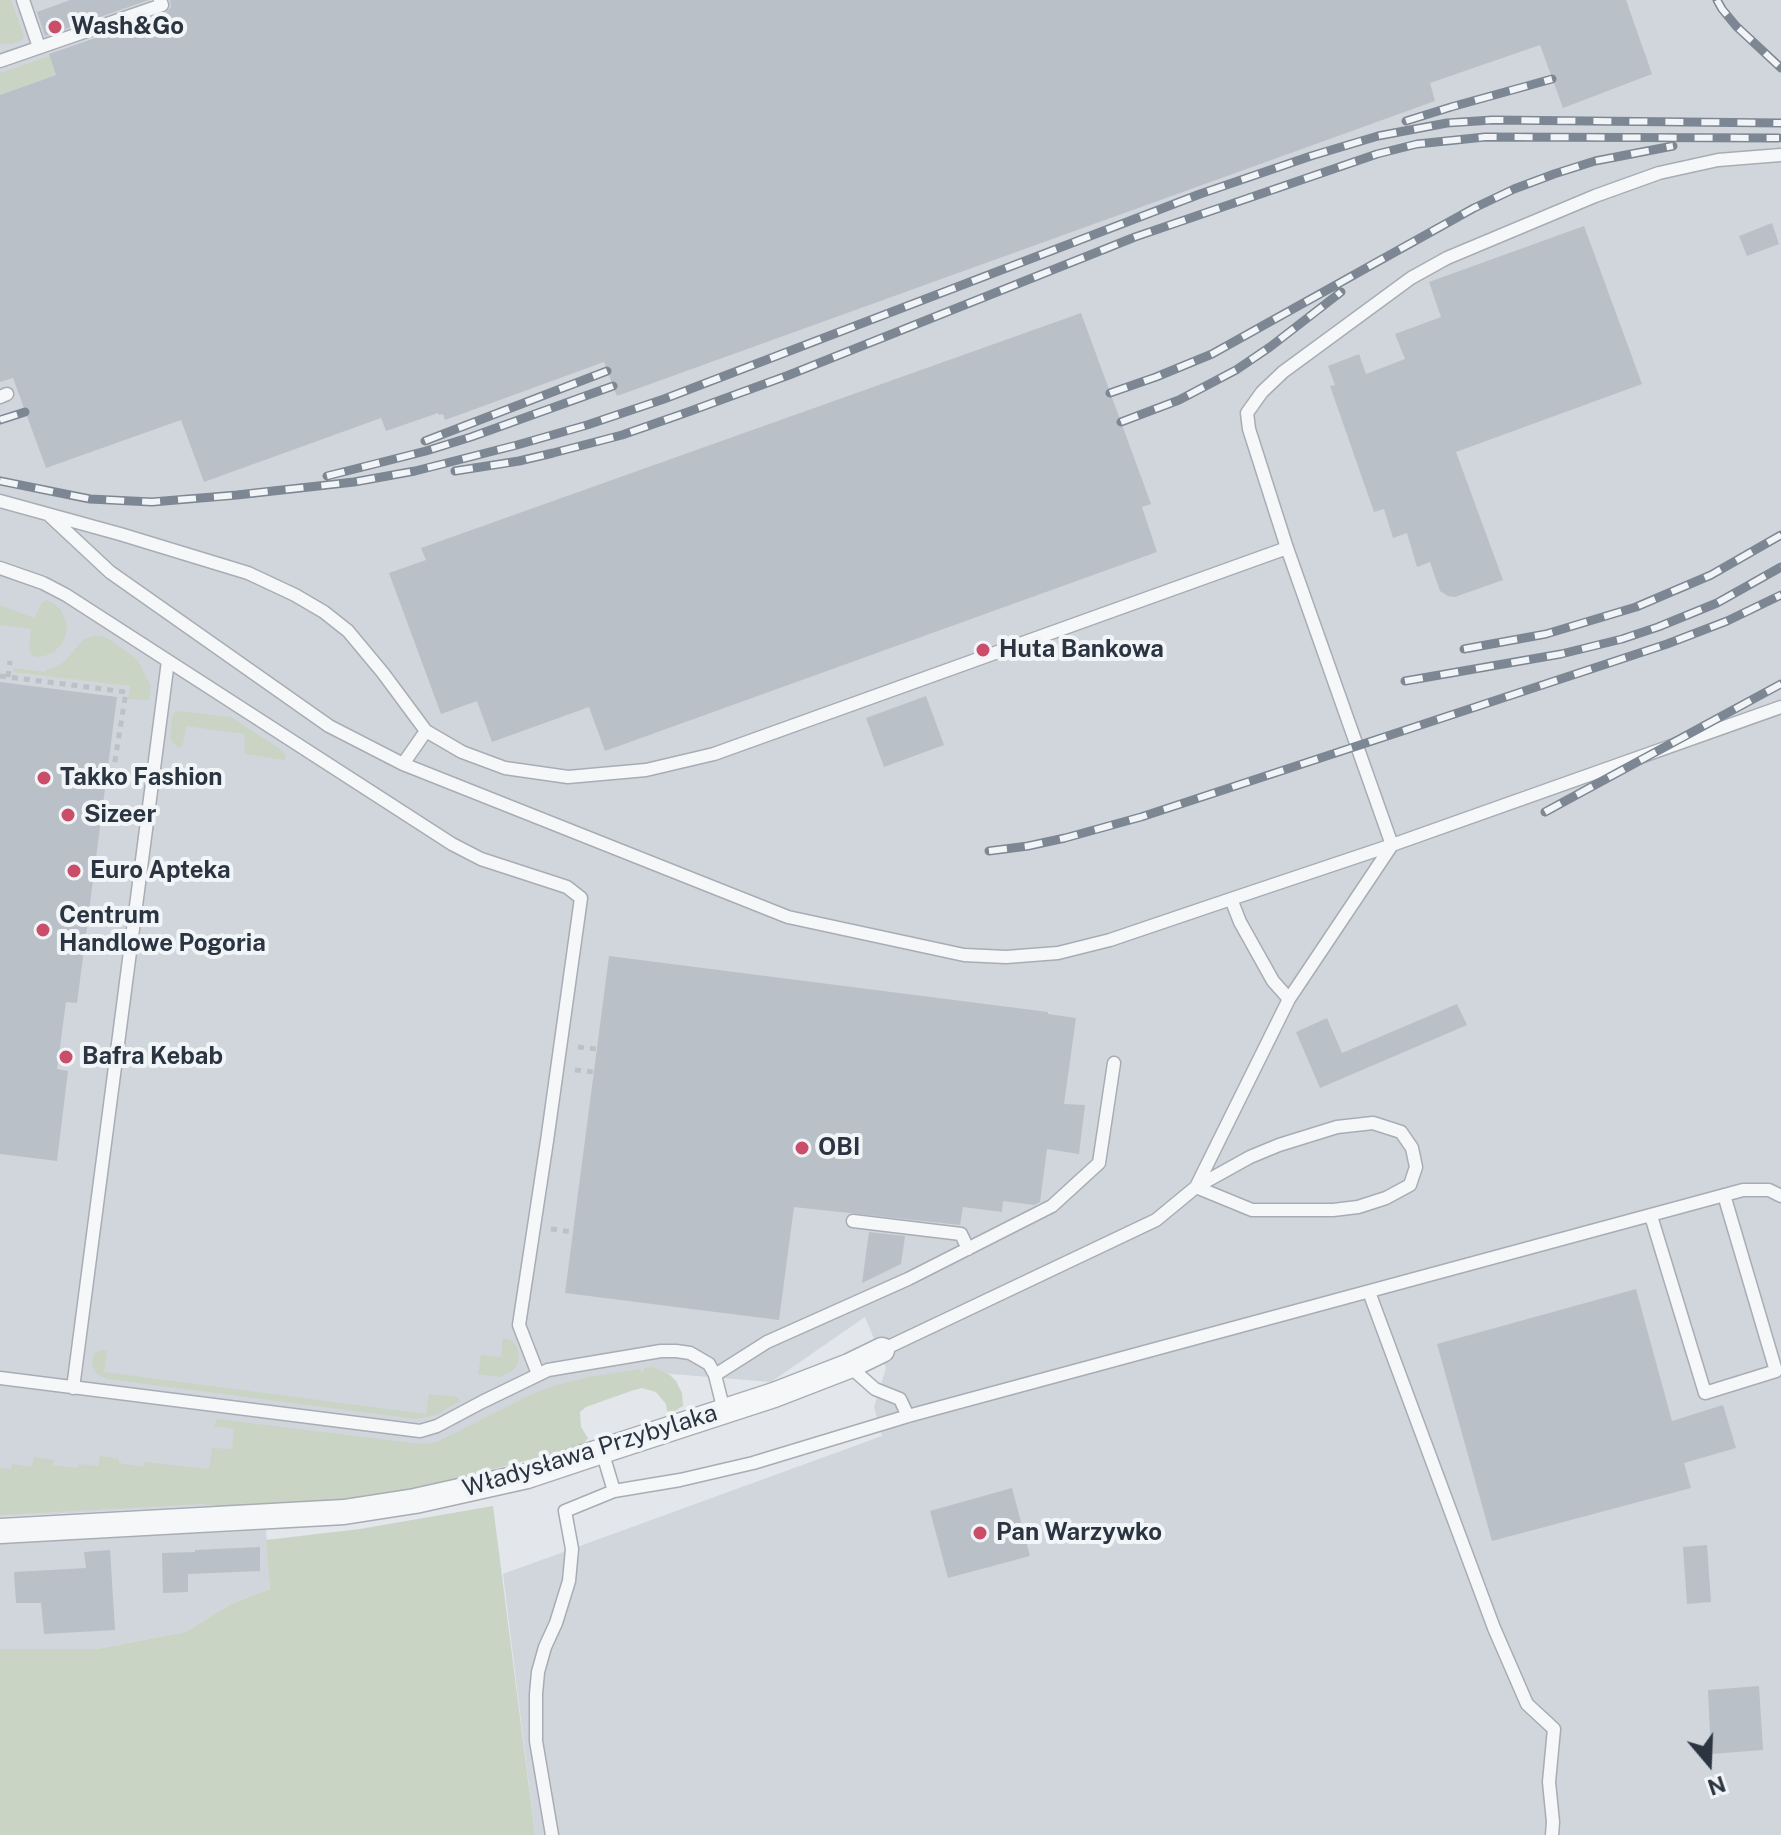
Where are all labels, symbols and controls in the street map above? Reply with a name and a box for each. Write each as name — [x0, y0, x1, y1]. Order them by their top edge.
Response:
place label: Wash&Go — [71, 13, 184, 41]
marker: Wash&Go — [46, 18, 64, 36]
place label: Huta Bankowa — [999, 636, 1164, 664]
marker: Huta Bankowa — [974, 641, 992, 659]
place label: Takko Fashion — [60, 764, 223, 792]
marker: Takko Fashion — [35, 769, 53, 787]
place label: Sizeer — [84, 801, 156, 829]
marker: Sizeer — [59, 806, 77, 824]
place label: Euro Apteka — [90, 857, 231, 885]
marker: Euro Apteka — [65, 862, 83, 880]
place label: Centrum Handlowe Pogoria — [59, 902, 266, 958]
marker: Centrum Handlowe Pogoria — [34, 921, 52, 939]
place label: Bafra Kebab — [82, 1043, 223, 1071]
marker: Bafra Kebab — [57, 1048, 75, 1066]
place label: OBI — [818, 1134, 860, 1162]
marker: OBI — [793, 1139, 811, 1157]
street label: Władysława Przybylaka — [459, 1399, 721, 1503]
place label: Pan Warzywko — [996, 1519, 1162, 1547]
marker: Pan Warzywko — [971, 1524, 989, 1542]
north arrow — [1669, 1723, 1749, 1803]
text: N — [1704, 1771, 1729, 1801]

